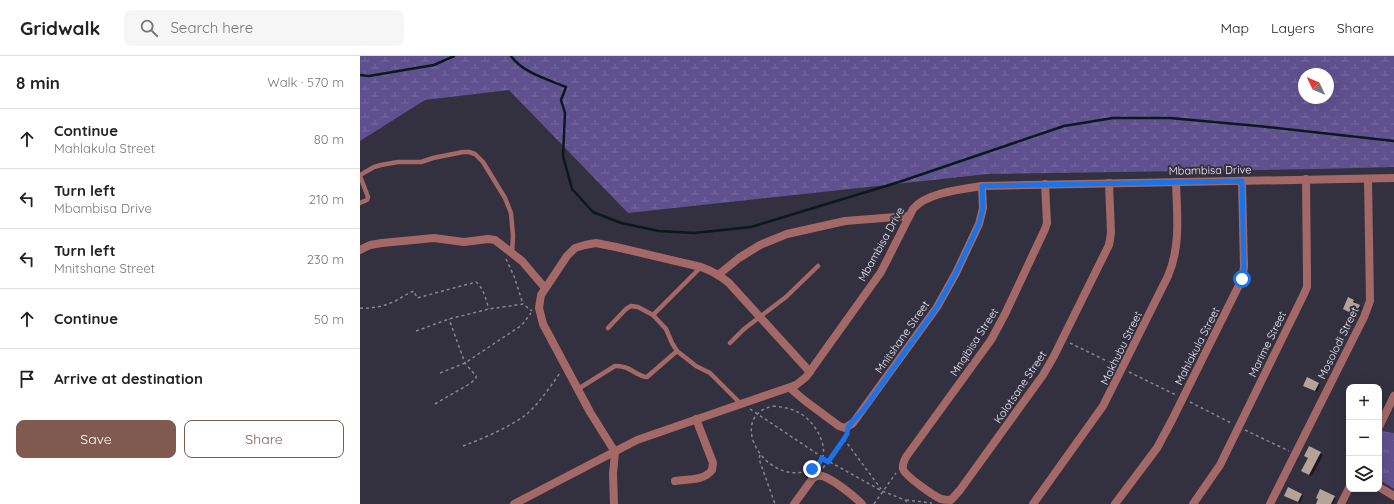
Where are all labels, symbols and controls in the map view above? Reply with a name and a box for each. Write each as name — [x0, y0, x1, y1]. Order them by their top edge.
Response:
search box — [124, 10, 404, 46]
text: Gridwalk — [20, 16, 100, 40]
icon: search — [138, 17, 160, 39]
text: Search here — [170, 18, 253, 37]
text: Map — [1220, 19, 1249, 37]
text: Layers — [1271, 19, 1315, 37]
text: Share — [1337, 19, 1374, 37]
north arrow — [1298, 68, 1334, 104]
text: 8 min — [16, 72, 60, 93]
text: Walk · 570 m — [267, 74, 344, 90]
text: Continue — [54, 121, 118, 140]
icon: ahead — [16, 128, 38, 150]
text: 80 m — [314, 131, 344, 147]
text: Mahlakula Street — [54, 140, 155, 156]
street label: Mbambisa Drive — [1168, 162, 1252, 178]
text: Turn left — [54, 181, 116, 200]
icon: left — [16, 188, 38, 210]
text: 210 m — [309, 191, 344, 207]
text: Mbambisa Drive — [54, 200, 152, 216]
street label: Mbambisa Drive — [855, 204, 907, 284]
text: Turn left — [54, 241, 116, 260]
icon: left — [16, 248, 38, 270]
text: 230 m — [307, 251, 344, 267]
text: Mnitshane Street — [54, 260, 155, 276]
route start — [1233, 270, 1251, 288]
street label: Mnitshane Street — [872, 298, 932, 376]
street label: Mahlakula Street — [1171, 304, 1223, 387]
street label: Mosolodi Street — [1314, 304, 1362, 381]
street label: Mnqibisa Street — [947, 305, 1001, 379]
icon: ahead — [16, 308, 38, 330]
street label: Marime Street — [1245, 308, 1289, 379]
text: Continue — [54, 309, 118, 328]
street label: Makhubu Street — [1097, 309, 1145, 387]
text: 50 m — [314, 311, 344, 327]
street label: Kolotsane Street — [991, 348, 1050, 426]
icon: arrive — [16, 368, 38, 390]
text: Arrive at destination — [54, 369, 203, 388]
map controls — [1346, 384, 1382, 492]
button: + — [1346, 384, 1382, 420]
button: Save — [16, 420, 176, 458]
button: Share — [184, 420, 344, 458]
button: − — [1346, 420, 1382, 456]
button: layers — [1346, 456, 1382, 492]
route end — [803, 460, 821, 478]

